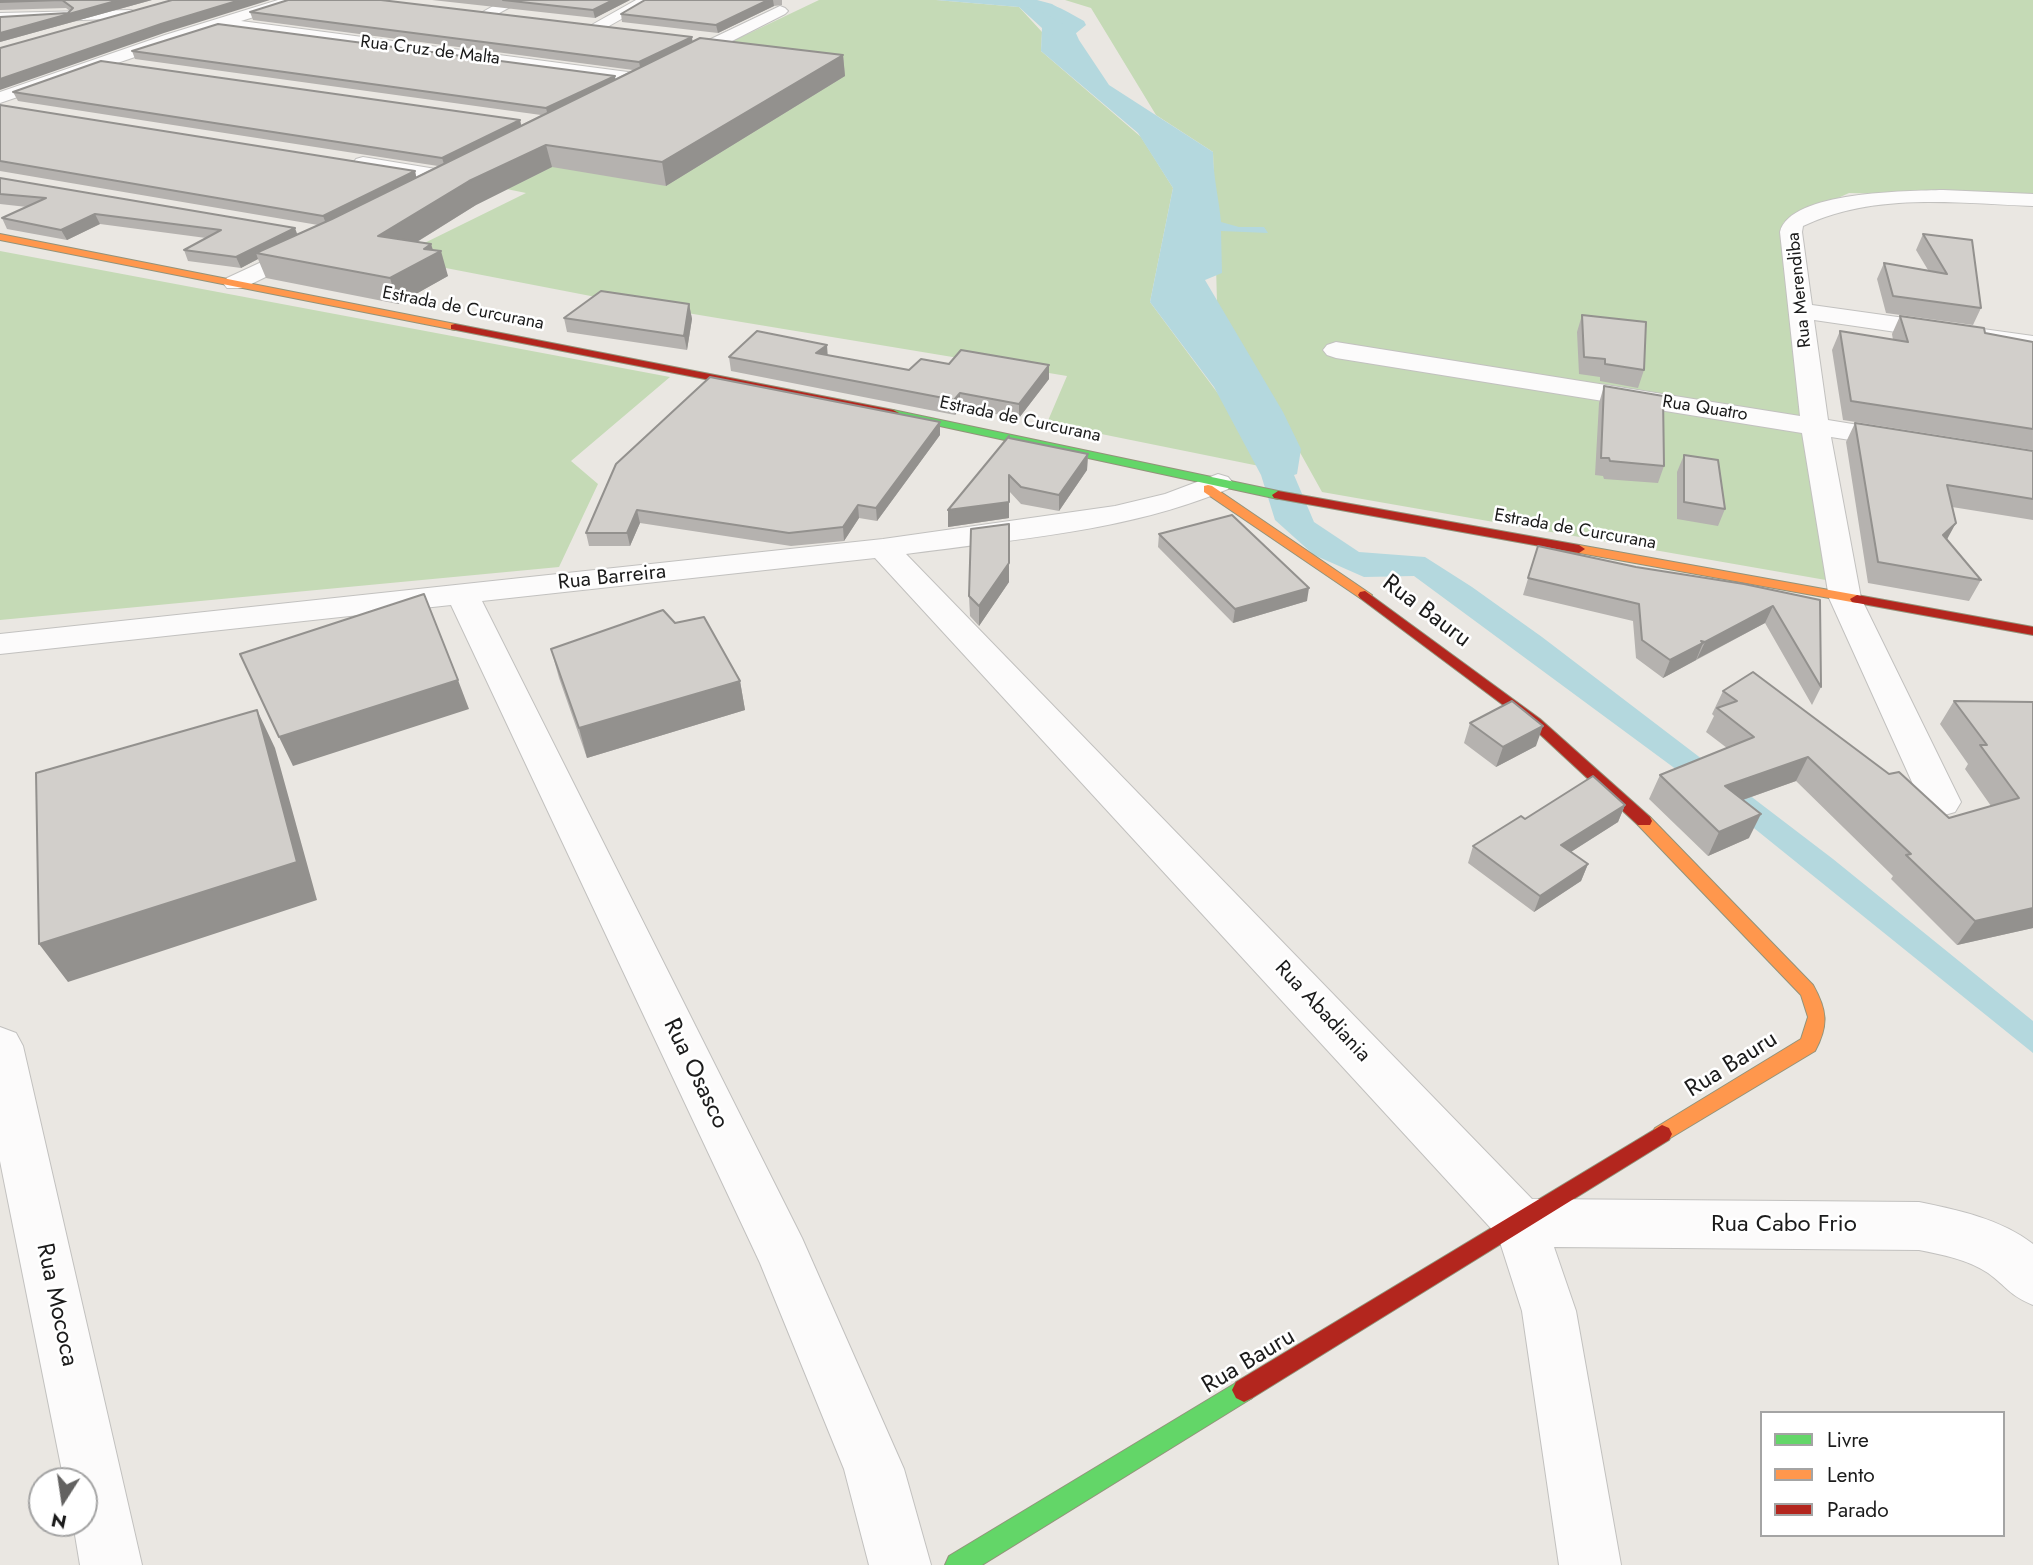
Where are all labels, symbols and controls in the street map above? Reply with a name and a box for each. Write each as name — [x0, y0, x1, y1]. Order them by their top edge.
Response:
street label: Rua Cruz de Malta — [359, 32, 501, 70]
street label: Rua Merendiba — [1783, 231, 1817, 349]
street label: Estrada de Curcurana — [380, 283, 546, 335]
street label: Estrada de Curcurana — [937, 392, 1103, 448]
street label: Rua Quatro — [1661, 392, 1749, 426]
street label: Estrada de Curcurana — [1492, 505, 1658, 555]
street label: Rua Barreira — [557, 560, 667, 596]
street label: Rua Bauru — [1376, 569, 1476, 655]
street label: Rua Abadiania — [1269, 956, 1375, 1068]
street label: Rua Osasco — [656, 1014, 734, 1134]
street label: Rua Bauru — [1681, 1025, 1783, 1105]
street label: Rua Cabo Frio — [1711, 1211, 1857, 1239]
street label: Rua Mococa — [29, 1241, 83, 1369]
street label: Rua Bauru — [1197, 1323, 1301, 1401]
legend — [1760, 1411, 2005, 1537]
text: Livre — [1827, 1425, 1869, 1455]
text: Lento — [1827, 1460, 1875, 1490]
north arrow — [28, 1467, 98, 1537]
text: Parado — [1827, 1495, 1889, 1525]
text: N — [49, 1506, 69, 1536]

